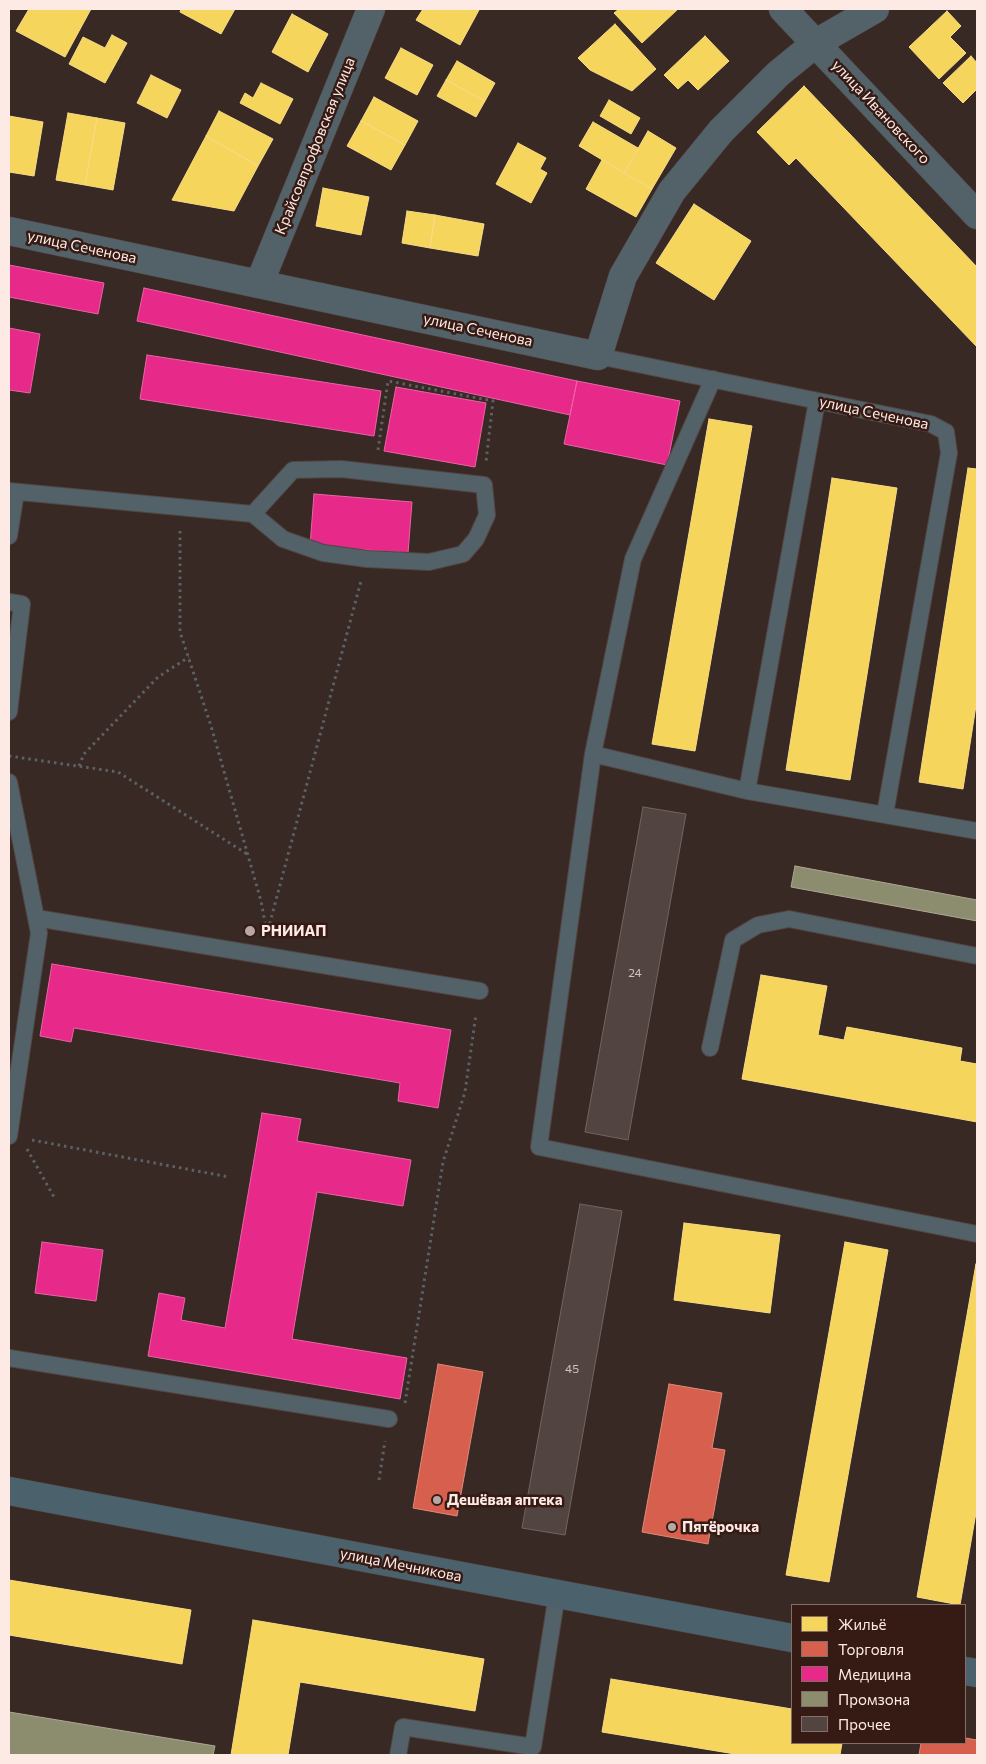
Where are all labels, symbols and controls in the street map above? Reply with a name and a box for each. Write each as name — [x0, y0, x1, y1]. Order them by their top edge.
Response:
street label: Крайсовпрофовская улица — [271, 55, 359, 237]
street label: улица Ивановского — [828, 56, 934, 168]
street label: улица Сеченова — [26, 227, 138, 267]
street label: улица Сеченова — [422, 310, 534, 350]
street label: улица Сеченова — [818, 393, 930, 433]
place label: РНИИАП — [261, 922, 326, 940]
marker: РНИИАП — [243, 924, 257, 938]
house number: 24 — [628, 966, 642, 980]
house number: 45 — [565, 1362, 579, 1376]
place label: Дешёвая аптека — [447, 1491, 563, 1509]
marker: Дешёвая аптека — [431, 1494, 443, 1506]
place label: Пятёрочка — [682, 1518, 759, 1536]
marker: Пятёрочка — [666, 1521, 678, 1533]
street label: улица Мечникова — [339, 1544, 463, 1586]
legend — [791, 1604, 966, 1744]
text: Жильё — [838, 1615, 886, 1633]
text: Торговля — [838, 1640, 904, 1658]
text: Медицина — [838, 1665, 911, 1683]
text: Промзона — [838, 1690, 910, 1708]
text: Прочее — [838, 1715, 891, 1733]

